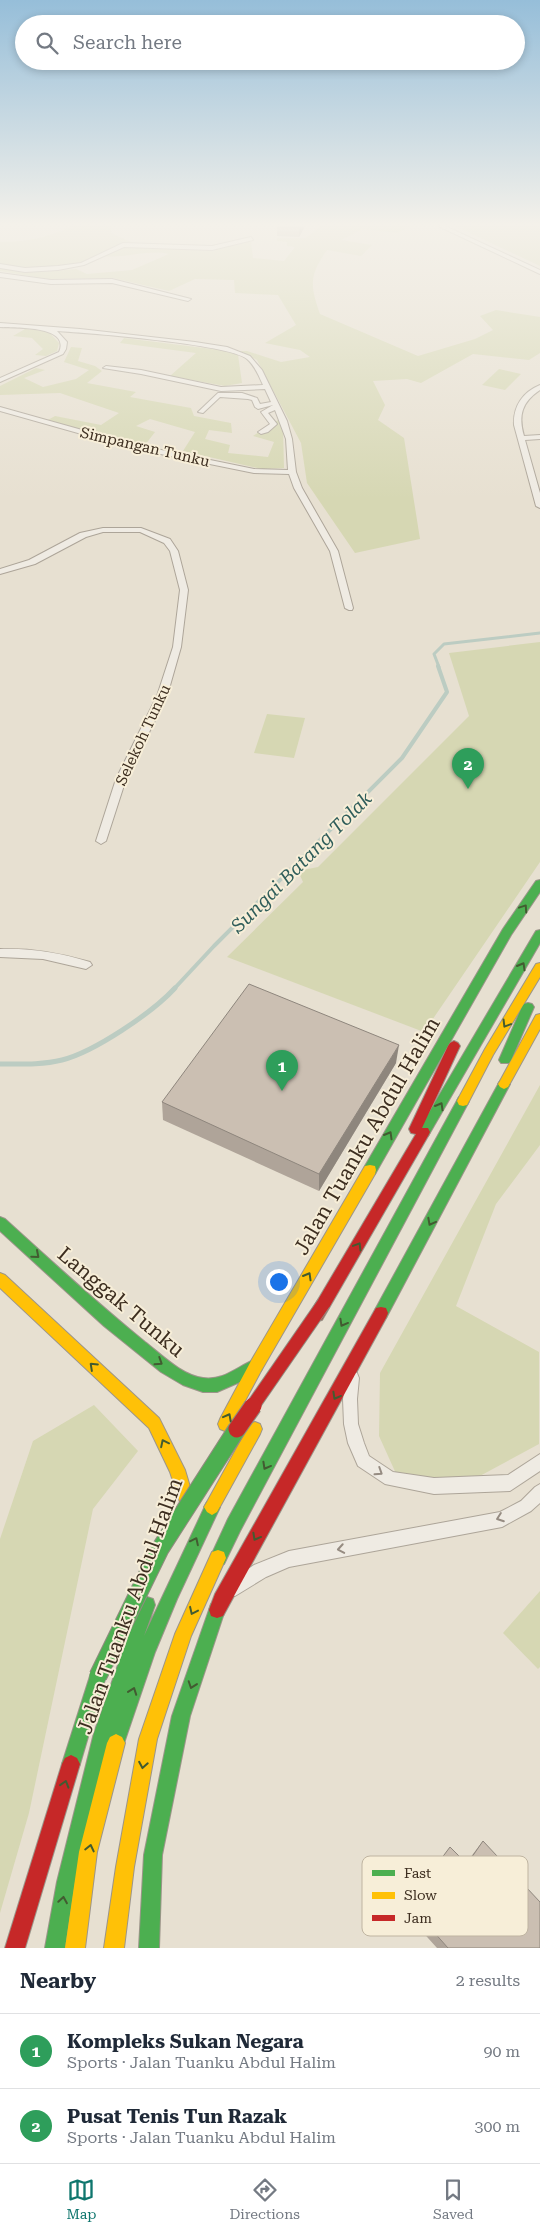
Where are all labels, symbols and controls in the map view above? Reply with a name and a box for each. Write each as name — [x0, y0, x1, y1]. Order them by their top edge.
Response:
search box — [15, 15, 525, 70]
icon: search — [33, 29, 61, 57]
text: Search here — [73, 31, 182, 54]
street label: Simpangan Tunku — [78, 423, 212, 471]
street label: Selekoh Tunku — [112, 681, 175, 788]
pin: 2 — [452, 748, 484, 789]
water label: Sungai Batang Tolak — [225, 787, 377, 938]
one-way arrow — [518, 904, 527, 913]
one-way arrow — [515, 962, 525, 971]
street label: Jalan Tuanku Abdul Halim — [289, 1013, 445, 1259]
one-way arrow — [503, 1019, 513, 1028]
pin: 1 — [266, 1050, 298, 1091]
one-way arrow — [433, 1102, 443, 1111]
one-way arrow — [383, 1131, 393, 1140]
one-way arrow — [427, 1217, 437, 1226]
street label: Langgak Tunku — [53, 1242, 189, 1362]
one-way arrow — [351, 1242, 361, 1251]
one-way arrow — [31, 1249, 40, 1258]
your location — [266, 1269, 292, 1295]
one-way arrow — [302, 1272, 312, 1281]
one-way arrow — [340, 1318, 350, 1327]
one-way arrow — [154, 1355, 163, 1365]
one-way arrow — [89, 1363, 98, 1372]
one-way arrow — [332, 1390, 342, 1399]
one-way arrow — [222, 1413, 232, 1422]
one-way arrow — [159, 1439, 170, 1448]
one-way arrow — [262, 1460, 272, 1469]
one-way arrow — [373, 1466, 383, 1475]
street label: Jalan Tuanku Abdul Halim — [72, 1475, 188, 1737]
one-way arrow — [496, 1513, 505, 1523]
one-way arrow — [253, 1532, 263, 1541]
one-way arrow — [189, 1538, 199, 1547]
one-way arrow — [336, 1543, 345, 1553]
one-way arrow — [189, 1606, 200, 1615]
one-way arrow — [187, 1681, 197, 1689]
one-way arrow — [127, 1687, 137, 1696]
one-way arrow — [139, 1761, 149, 1770]
one-way arrow — [60, 1781, 70, 1789]
one-way arrow — [84, 1843, 95, 1852]
legend — [362, 1856, 528, 1936]
text: Fast — [404, 1865, 431, 1881]
text: Slow — [404, 1887, 437, 1903]
one-way arrow — [57, 1896, 68, 1904]
text: Jam — [404, 1910, 432, 1926]
text: Nearby — [20, 1969, 96, 1993]
text: 2 results — [456, 1971, 520, 1990]
text: Kompleks Sukan Negara — [67, 2030, 304, 2053]
text: 1 — [32, 2042, 40, 2061]
text: 90 m — [483, 2042, 520, 2061]
text: Sports · Jalan Tuanku Abdul Halim — [67, 2053, 336, 2072]
text: Pusat Tenis Tun Razak — [67, 2105, 287, 2128]
text: 2 — [32, 2117, 40, 2136]
text: 300 m — [474, 2117, 520, 2136]
text: Sports · Jalan Tuanku Abdul Halim — [67, 2128, 336, 2147]
tab: Map — [67, 2176, 96, 2222]
tab: Directions — [229, 2176, 300, 2222]
tab: Saved — [433, 2176, 474, 2222]

